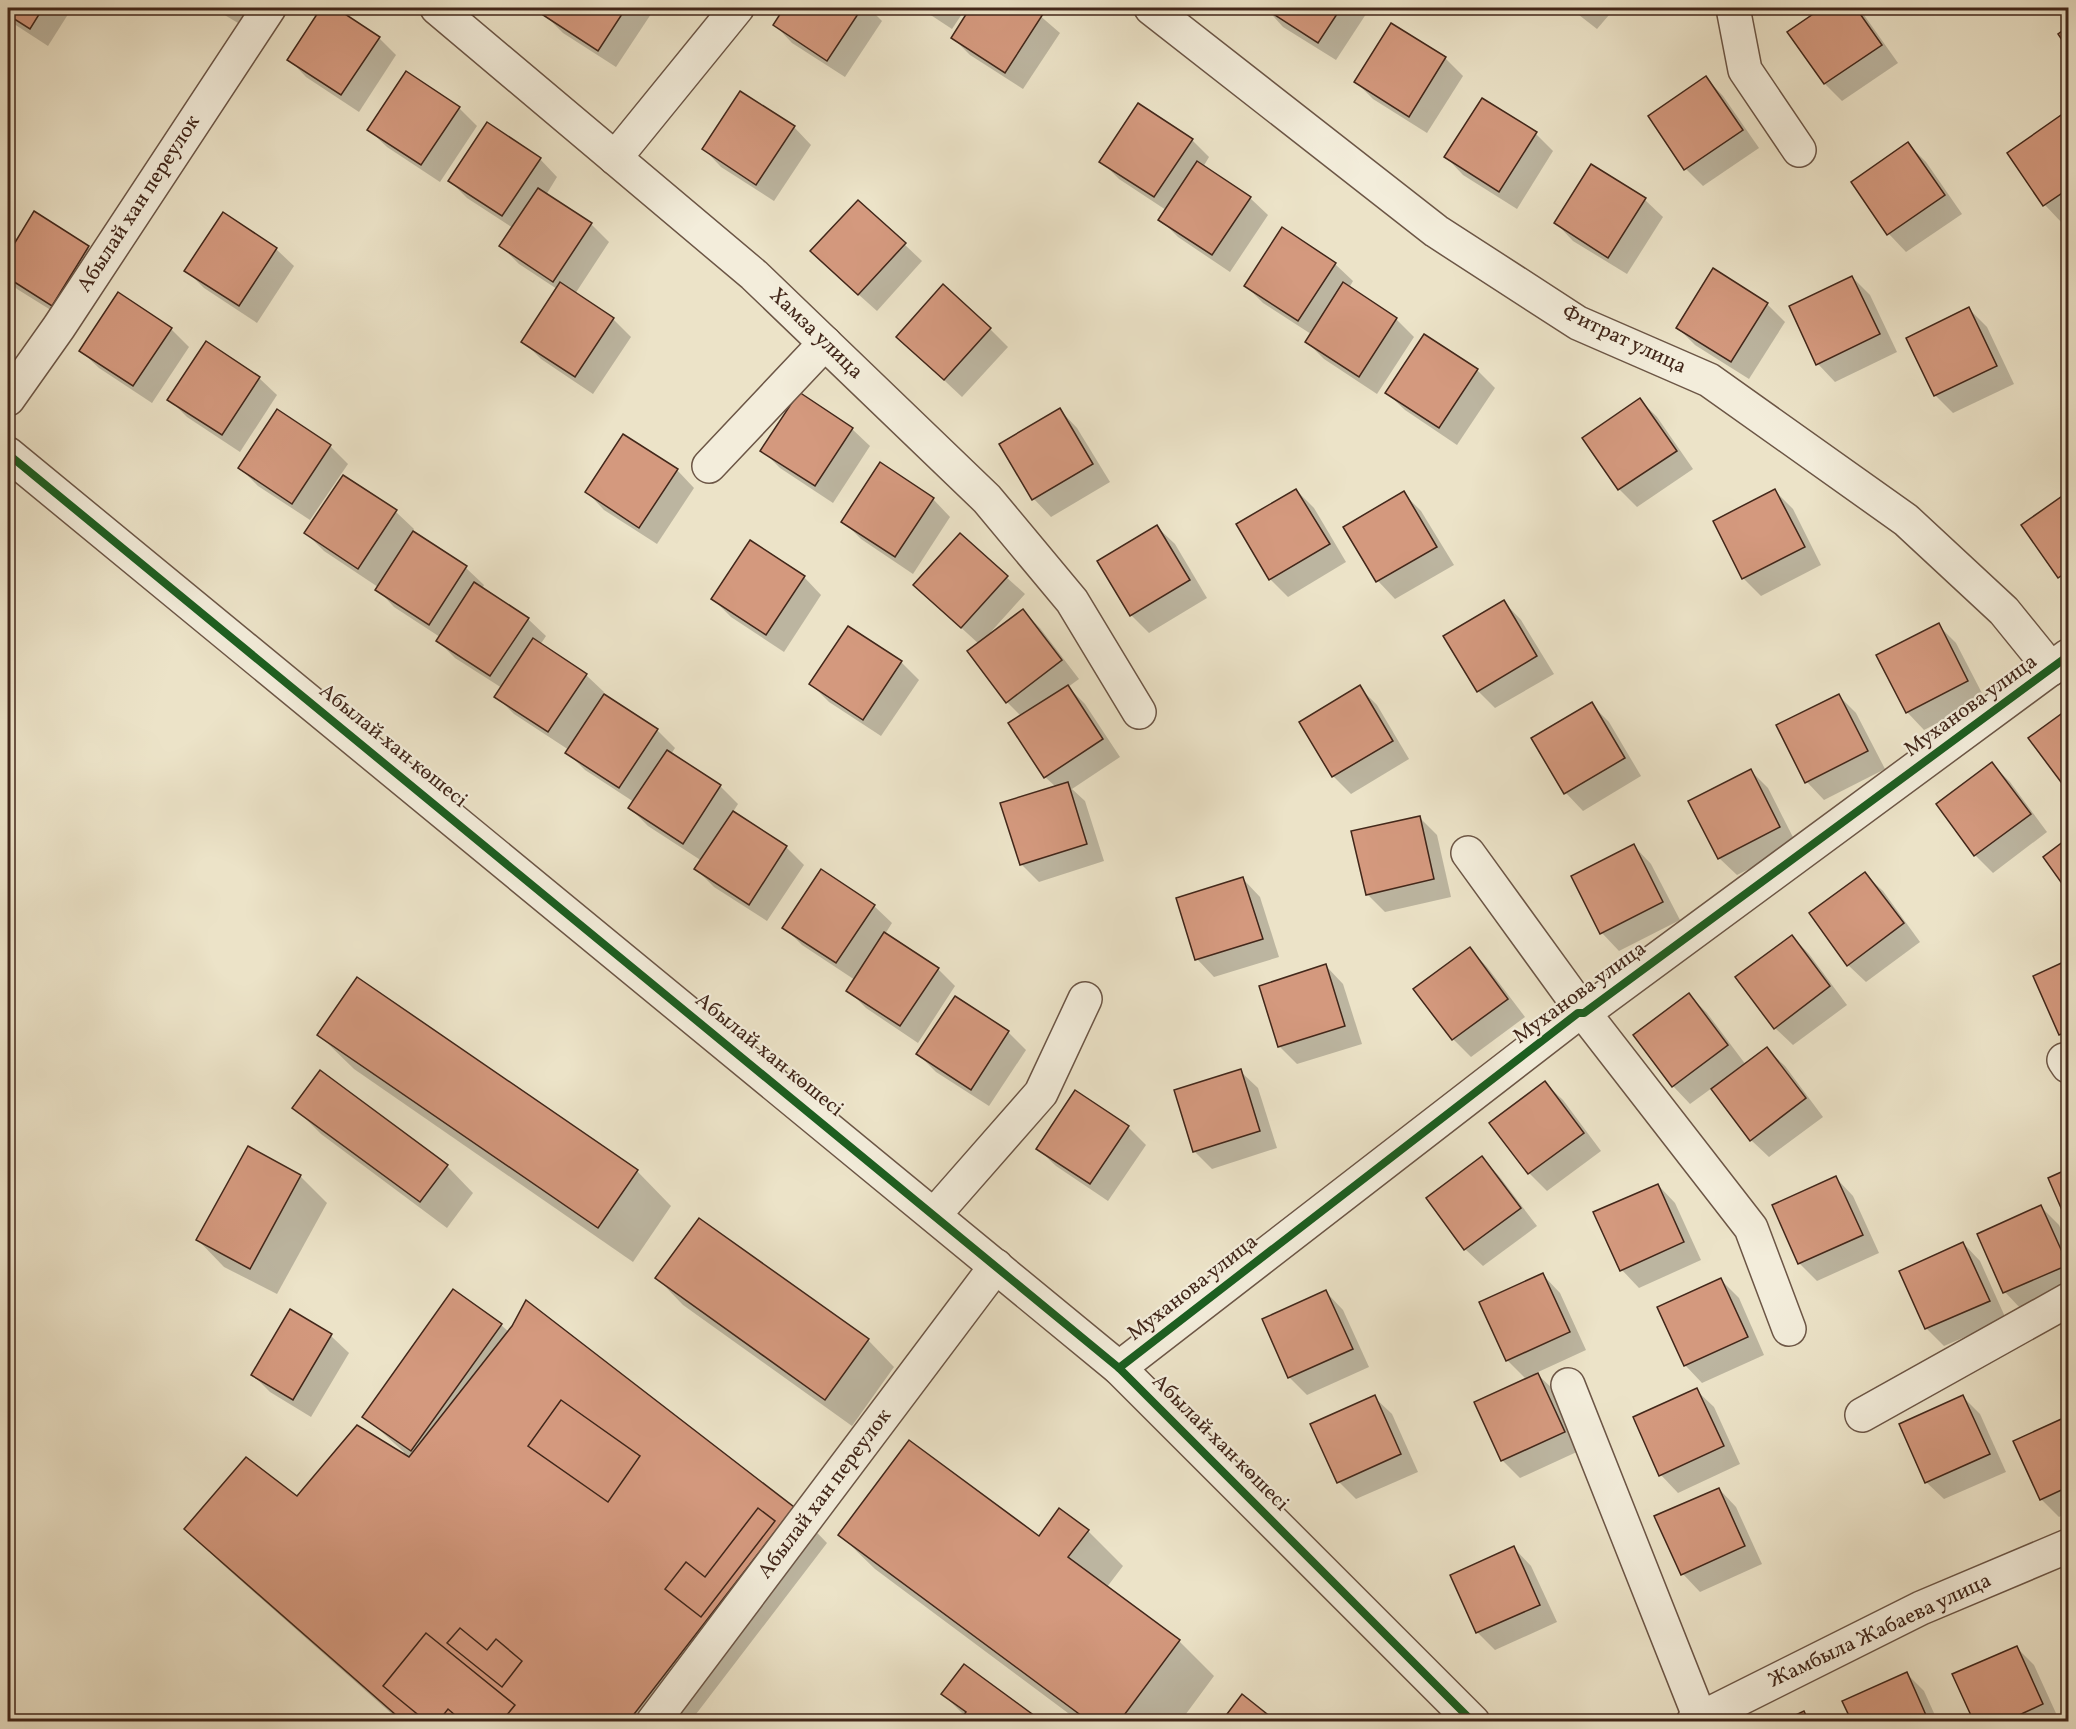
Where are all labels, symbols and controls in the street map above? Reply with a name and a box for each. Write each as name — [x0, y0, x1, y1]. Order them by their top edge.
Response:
street label: Абылай хан переулок — [71, 109, 207, 299]
street label: Хамза улица — [763, 282, 869, 386]
street label: Фитрат улица — [1557, 298, 1691, 382]
street label: Муханова улица — [1898, 648, 2044, 764]
street label: Абылай хан көшесі — [313, 677, 473, 815]
street label: Муханова улица — [1507, 935, 1653, 1051]
street label: Абылай хан көшесі — [689, 986, 849, 1124]
street label: Муханова улица — [1122, 1228, 1264, 1348]
street label: Абылай хан көшесі — [1145, 1368, 1295, 1518]
street label: Абылай хан переулок — [751, 1403, 899, 1585]
street label: Жамбыла Жабаева улица — [1764, 1567, 1996, 1695]

